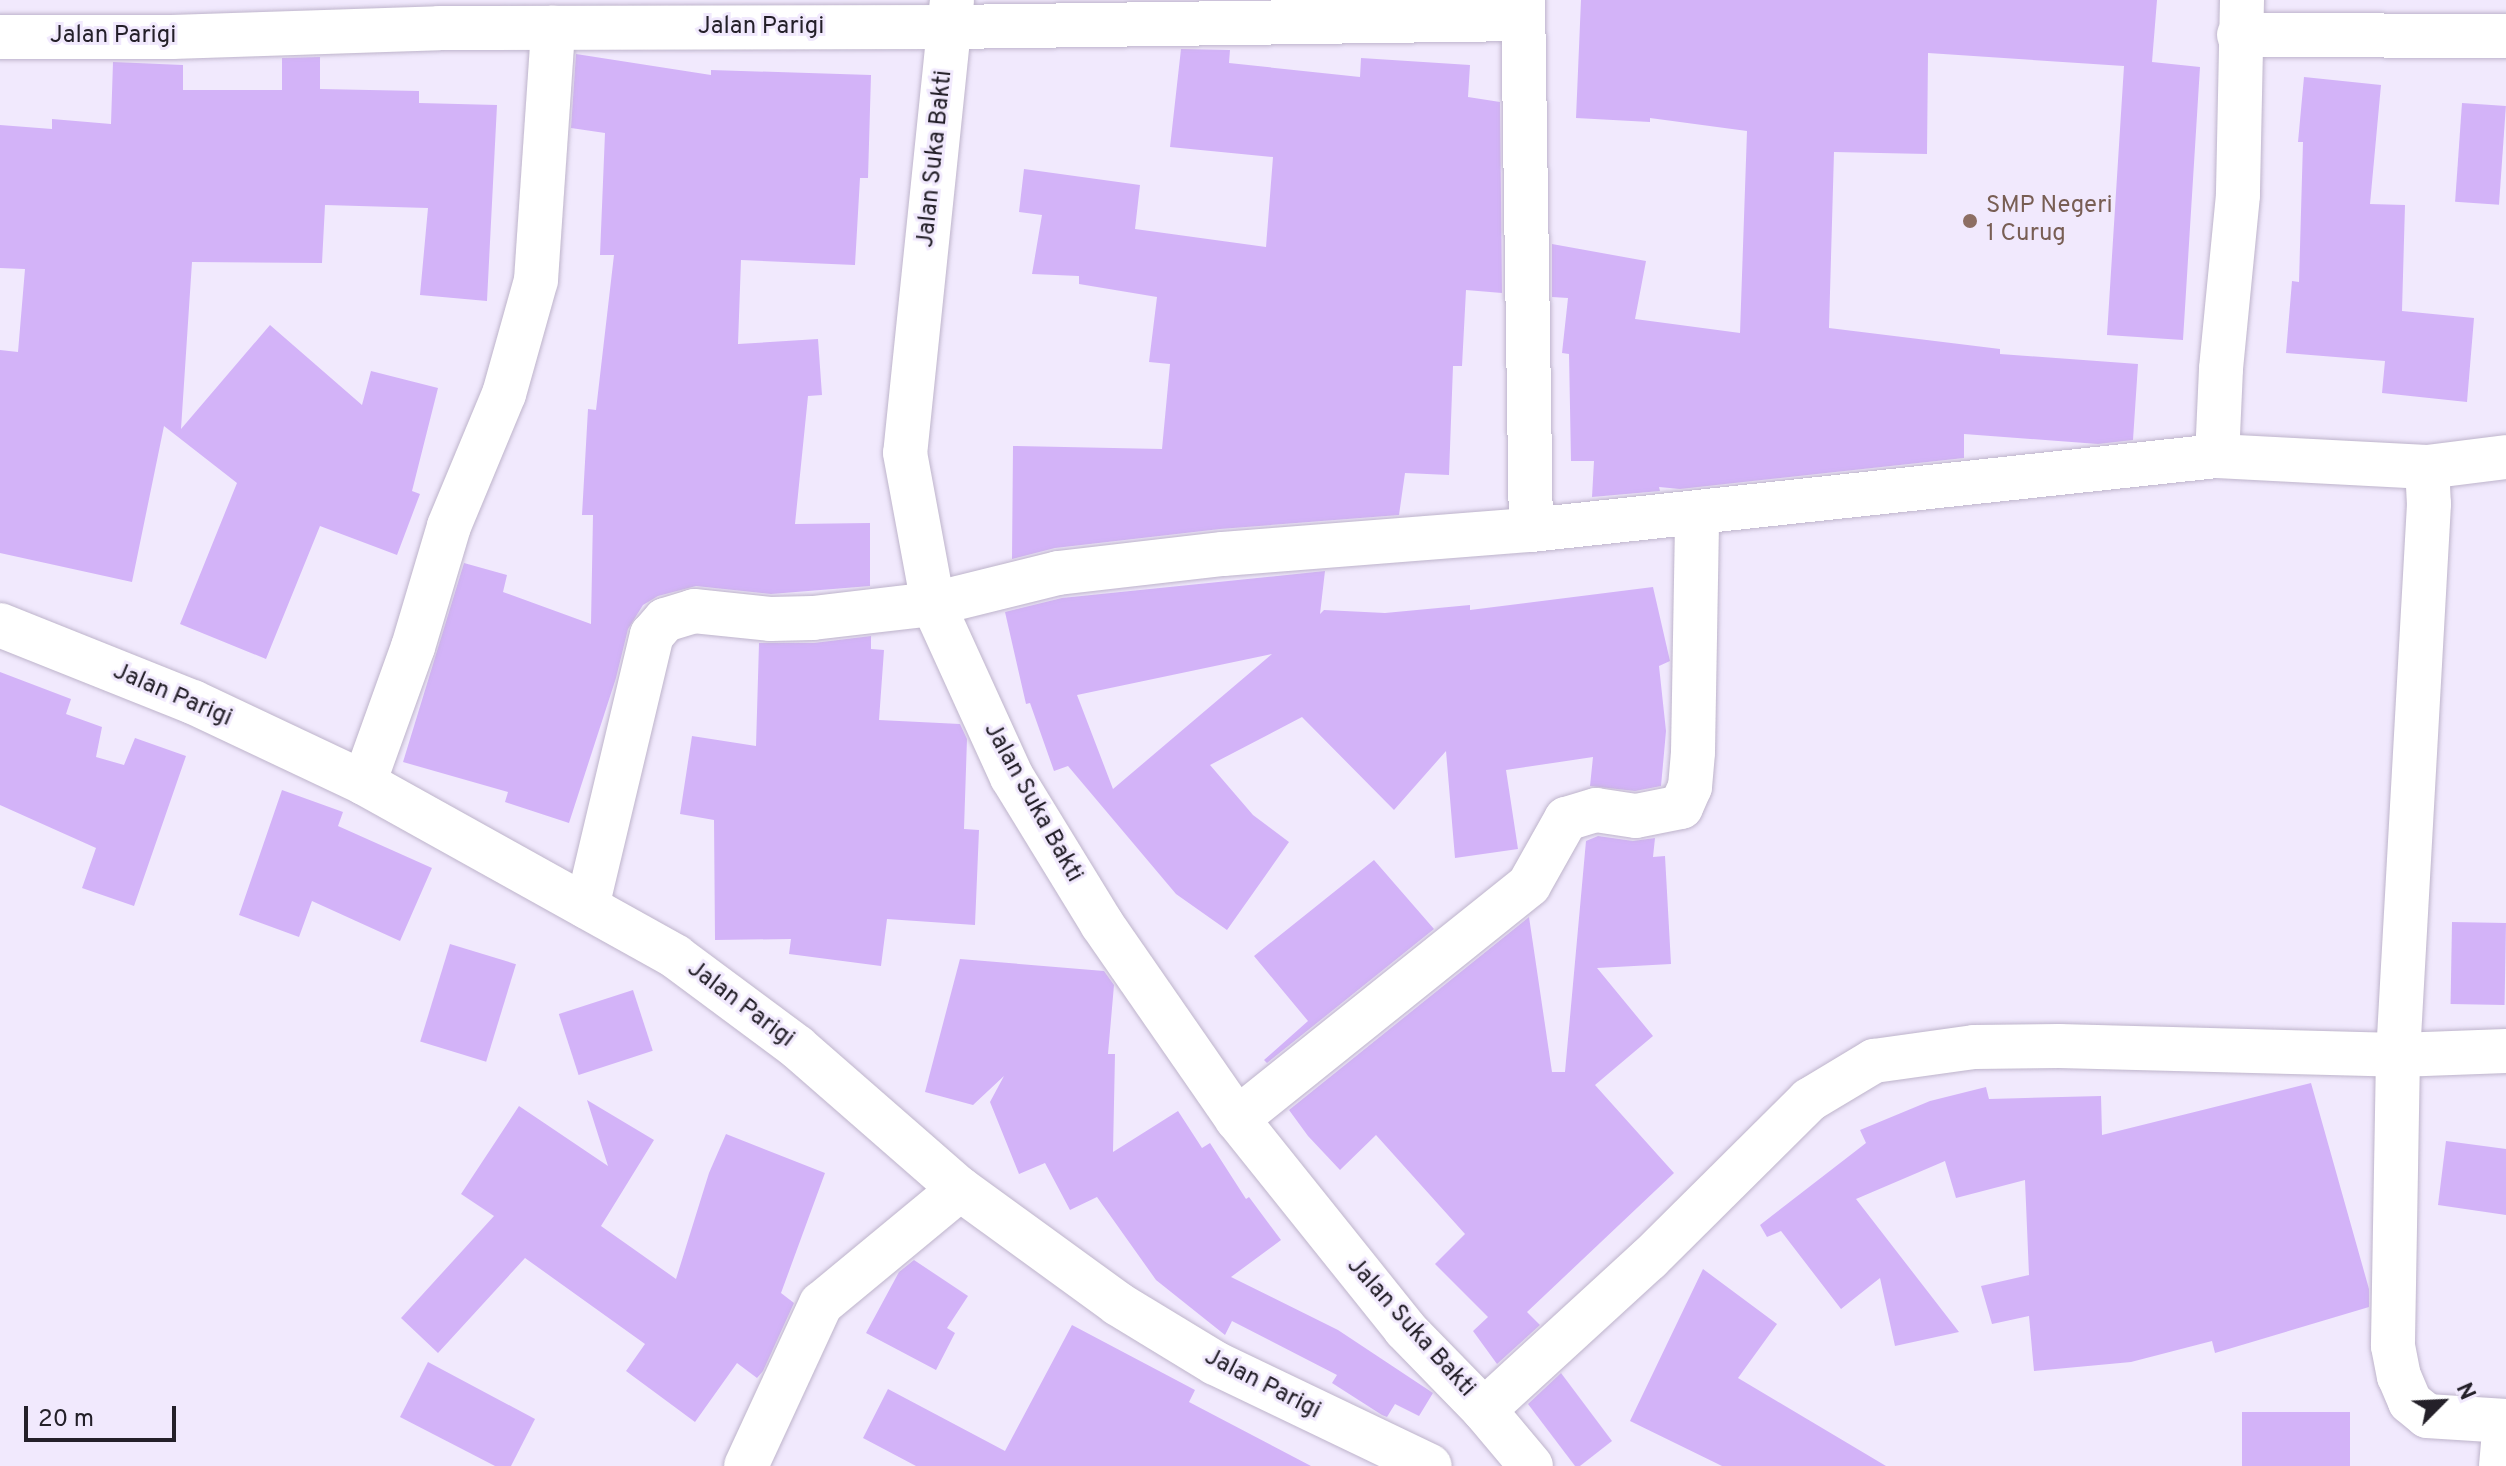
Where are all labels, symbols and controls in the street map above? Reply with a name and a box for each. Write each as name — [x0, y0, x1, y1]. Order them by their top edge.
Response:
street label: Jalan Parigi — [698, 14, 824, 42]
street label: Jalan Parigi — [50, 23, 176, 51]
street label: Jalan Suka Bakti — [912, 69, 960, 249]
place label: SMP Negeri 1 Curug — [1986, 193, 2113, 249]
marker: SMP Negeri 1 Curug — [1961, 212, 1979, 230]
street label: Jalan Parigi — [108, 658, 236, 734]
street label: Jalan Suka Bakti — [976, 718, 1088, 888]
street label: Jalan Parigi — [681, 955, 799, 1055]
street label: Jalan Suka Bakti — [1340, 1252, 1480, 1404]
street label: Jalan Parigi — [1199, 1343, 1325, 1427]
north arrow — [2402, 1362, 2482, 1442]
text: N — [2449, 1379, 2480, 1405]
scale bar — [28, 1390, 180, 1440]
text: 20 m — [38, 1405, 94, 1435]

